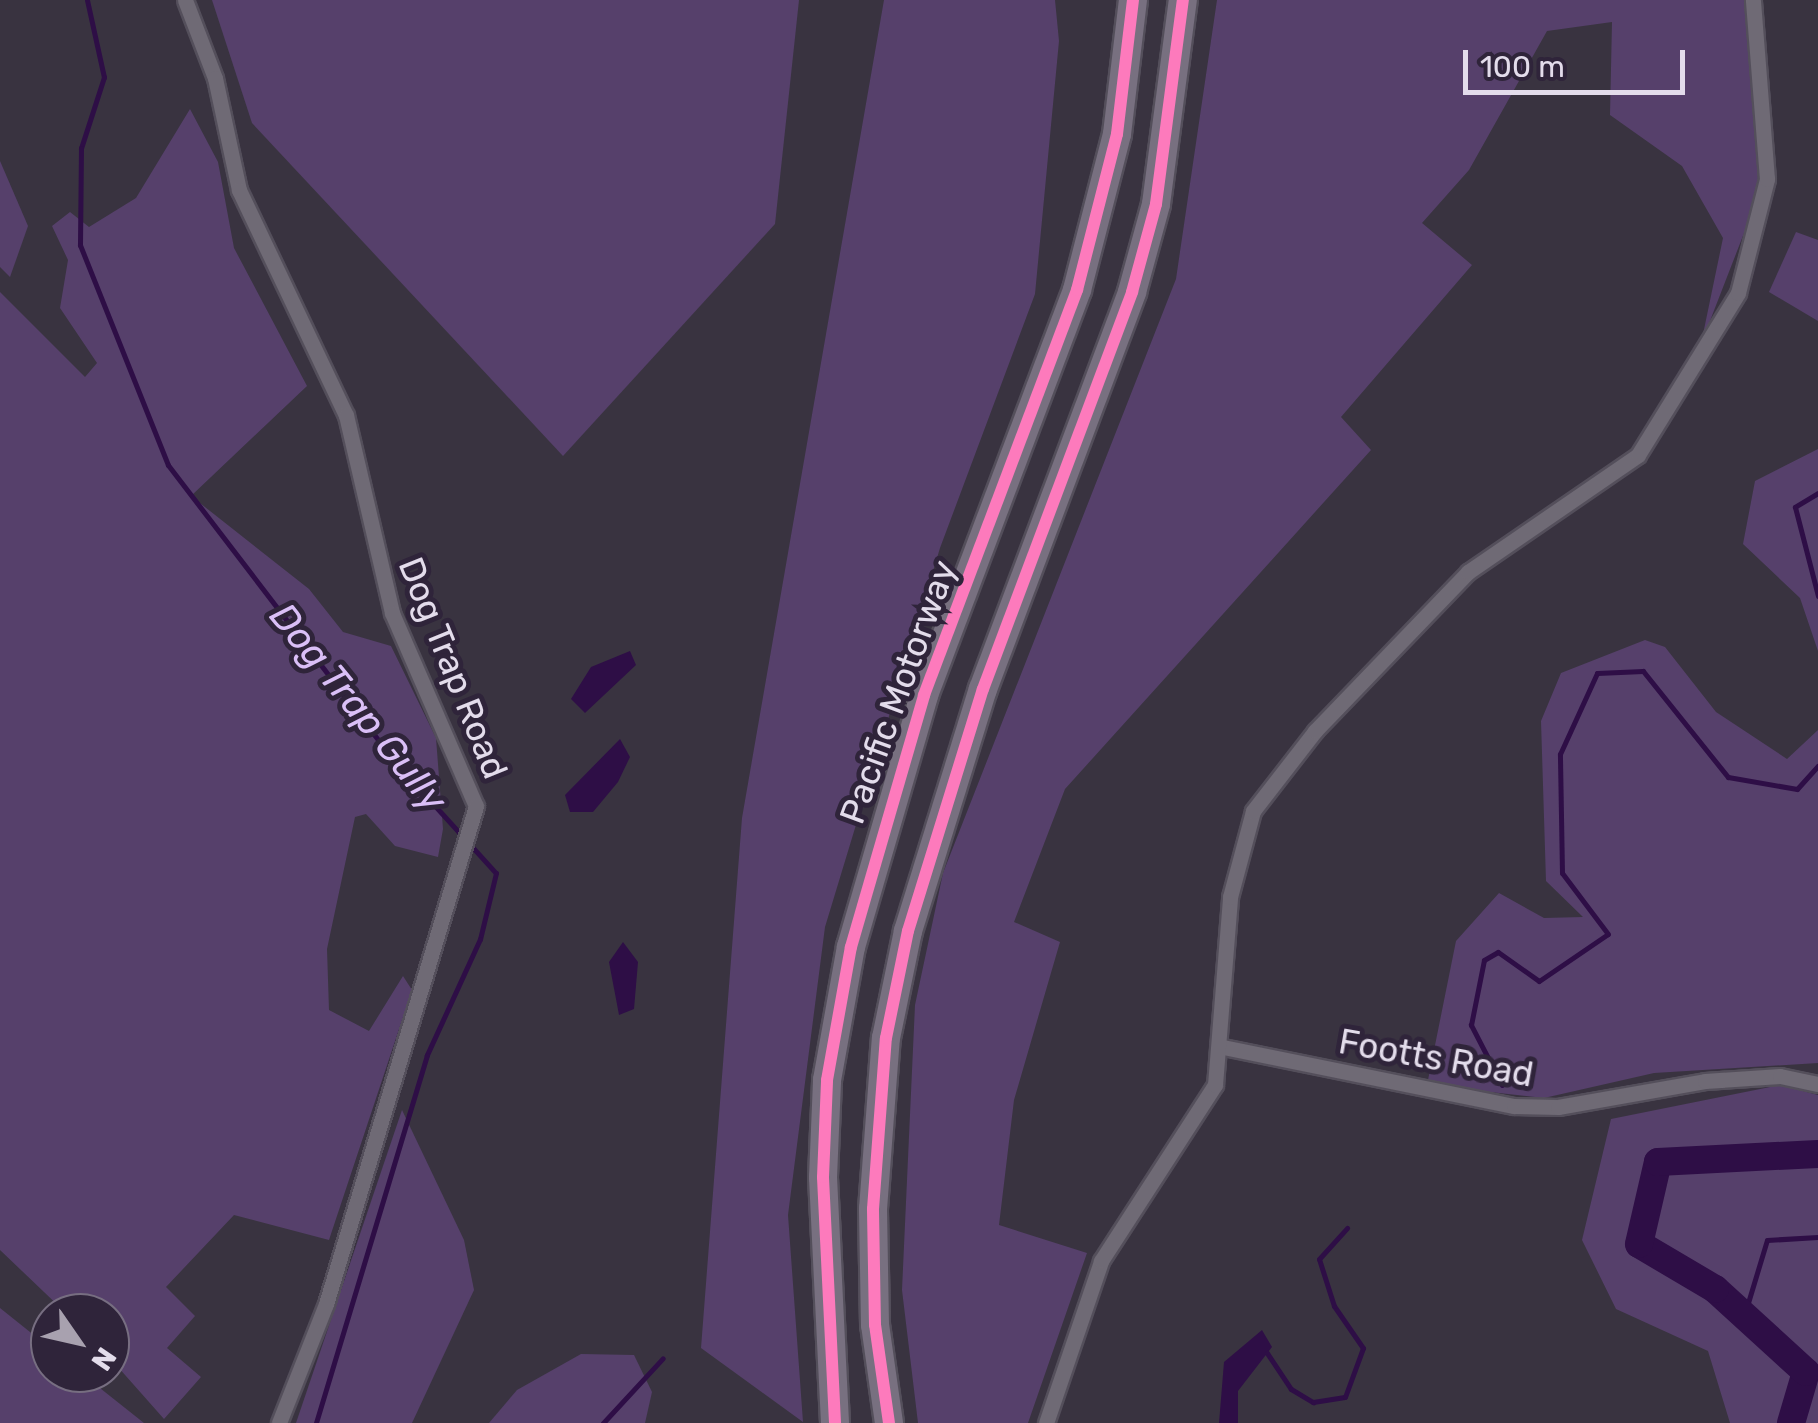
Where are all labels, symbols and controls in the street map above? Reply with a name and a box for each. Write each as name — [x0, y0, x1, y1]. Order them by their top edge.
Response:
scale bar — [1468, 30, 1690, 92]
text: 100 m — [1480, 49, 1565, 85]
street label: Dog Trap Road — [389, 551, 517, 785]
street label: Pacific Motorway — [831, 555, 965, 829]
water label: Dog Trap Gully — [260, 594, 456, 822]
street label: Footts Road — [1335, 1020, 1537, 1096]
north arrow — [30, 1293, 130, 1393]
text: N — [84, 1341, 123, 1377]

